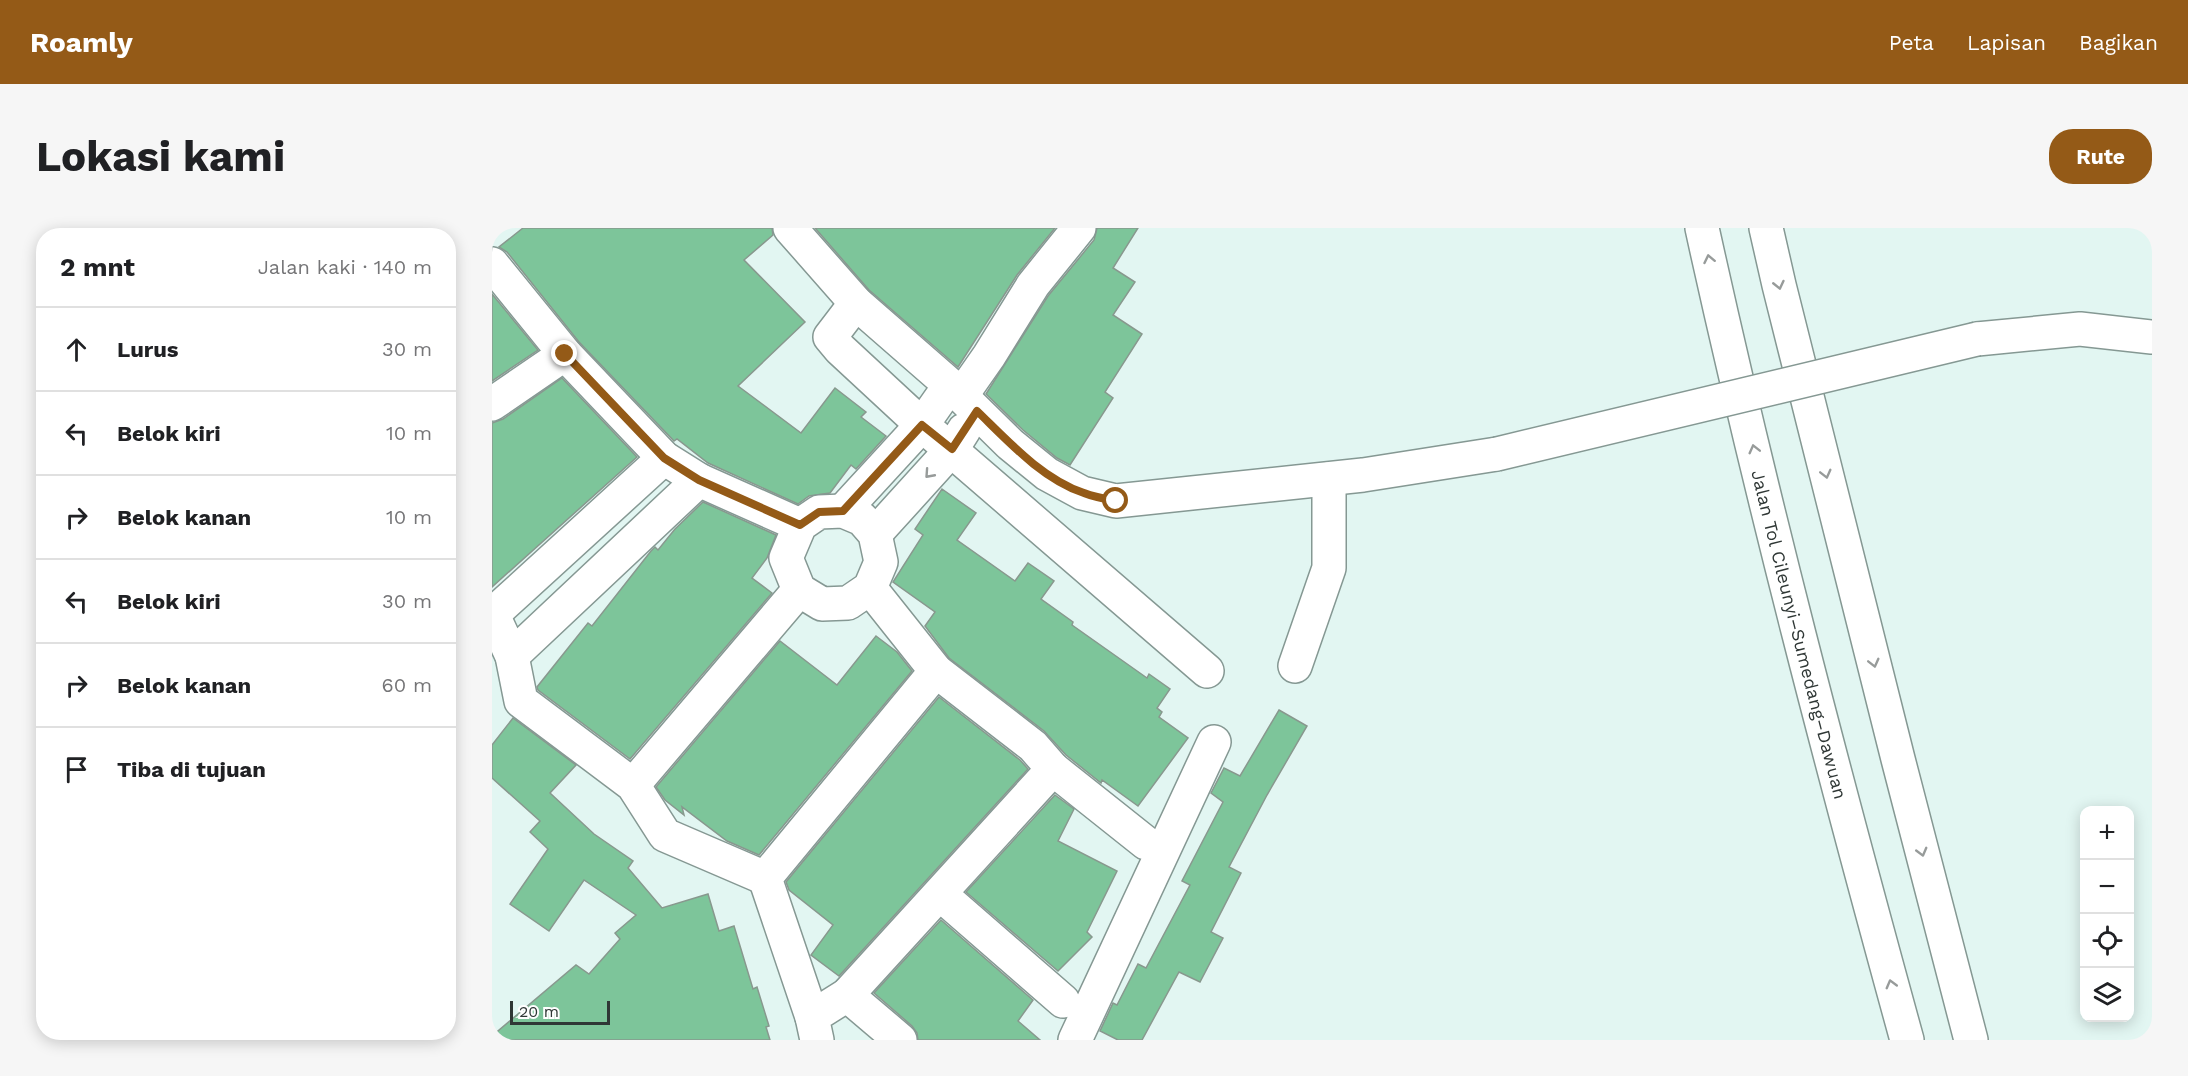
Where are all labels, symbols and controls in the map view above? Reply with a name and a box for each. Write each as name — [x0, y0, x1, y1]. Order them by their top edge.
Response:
text: Roamly — [30, 26, 133, 59]
text: Peta — [1889, 30, 1934, 55]
text: Lapisan — [1967, 30, 2046, 55]
text: Bagikan — [2079, 30, 2158, 55]
button: Rute — [2049, 129, 2152, 184]
text: Lokasi kami — [36, 132, 285, 181]
text: 2 mnt — [60, 252, 135, 282]
text: Jalan kaki · 140 m — [258, 255, 432, 279]
one-way arrow — [1703, 255, 1716, 265]
one-way arrow — [1772, 280, 1785, 290]
icon: ahead — [60, 333, 93, 366]
text: Lurus — [117, 337, 179, 362]
text: 30 m — [382, 337, 432, 361]
route end — [551, 340, 577, 366]
icon: left — [60, 417, 93, 450]
text: Belok kiri — [117, 421, 221, 446]
text: 10 m — [386, 421, 432, 445]
one-way arrow — [1748, 444, 1761, 454]
one-way arrow — [925, 467, 936, 478]
street label: Jalan Tol Cileunyi–Sumedang–Dawuan — [1748, 468, 1852, 801]
one-way arrow — [1819, 469, 1832, 479]
route start — [1102, 487, 1128, 513]
icon: right — [60, 501, 93, 534]
text: Belok kanan — [117, 505, 251, 530]
text: 10 m — [386, 505, 432, 529]
icon: left — [60, 585, 93, 618]
text: Belok kiri — [117, 589, 221, 614]
text: 30 m — [382, 589, 432, 613]
one-way arrow — [1866, 658, 1879, 668]
icon: right — [60, 669, 93, 702]
text: Belok kanan — [117, 673, 251, 698]
text: 60 m — [382, 673, 432, 697]
icon: arrive — [60, 753, 93, 786]
text: Tiba di tujuan — [117, 757, 266, 782]
map controls — [2080, 806, 2134, 1022]
button: + — [2080, 806, 2134, 860]
one-way arrow — [1915, 846, 1927, 857]
button: − — [2080, 860, 2134, 914]
button: locate — [2080, 914, 2134, 968]
button: layers — [2080, 968, 2134, 1022]
one-way arrow — [1886, 979, 1898, 989]
scale bar — [510, 998, 610, 1026]
text: 20 m — [519, 1002, 559, 1021]

